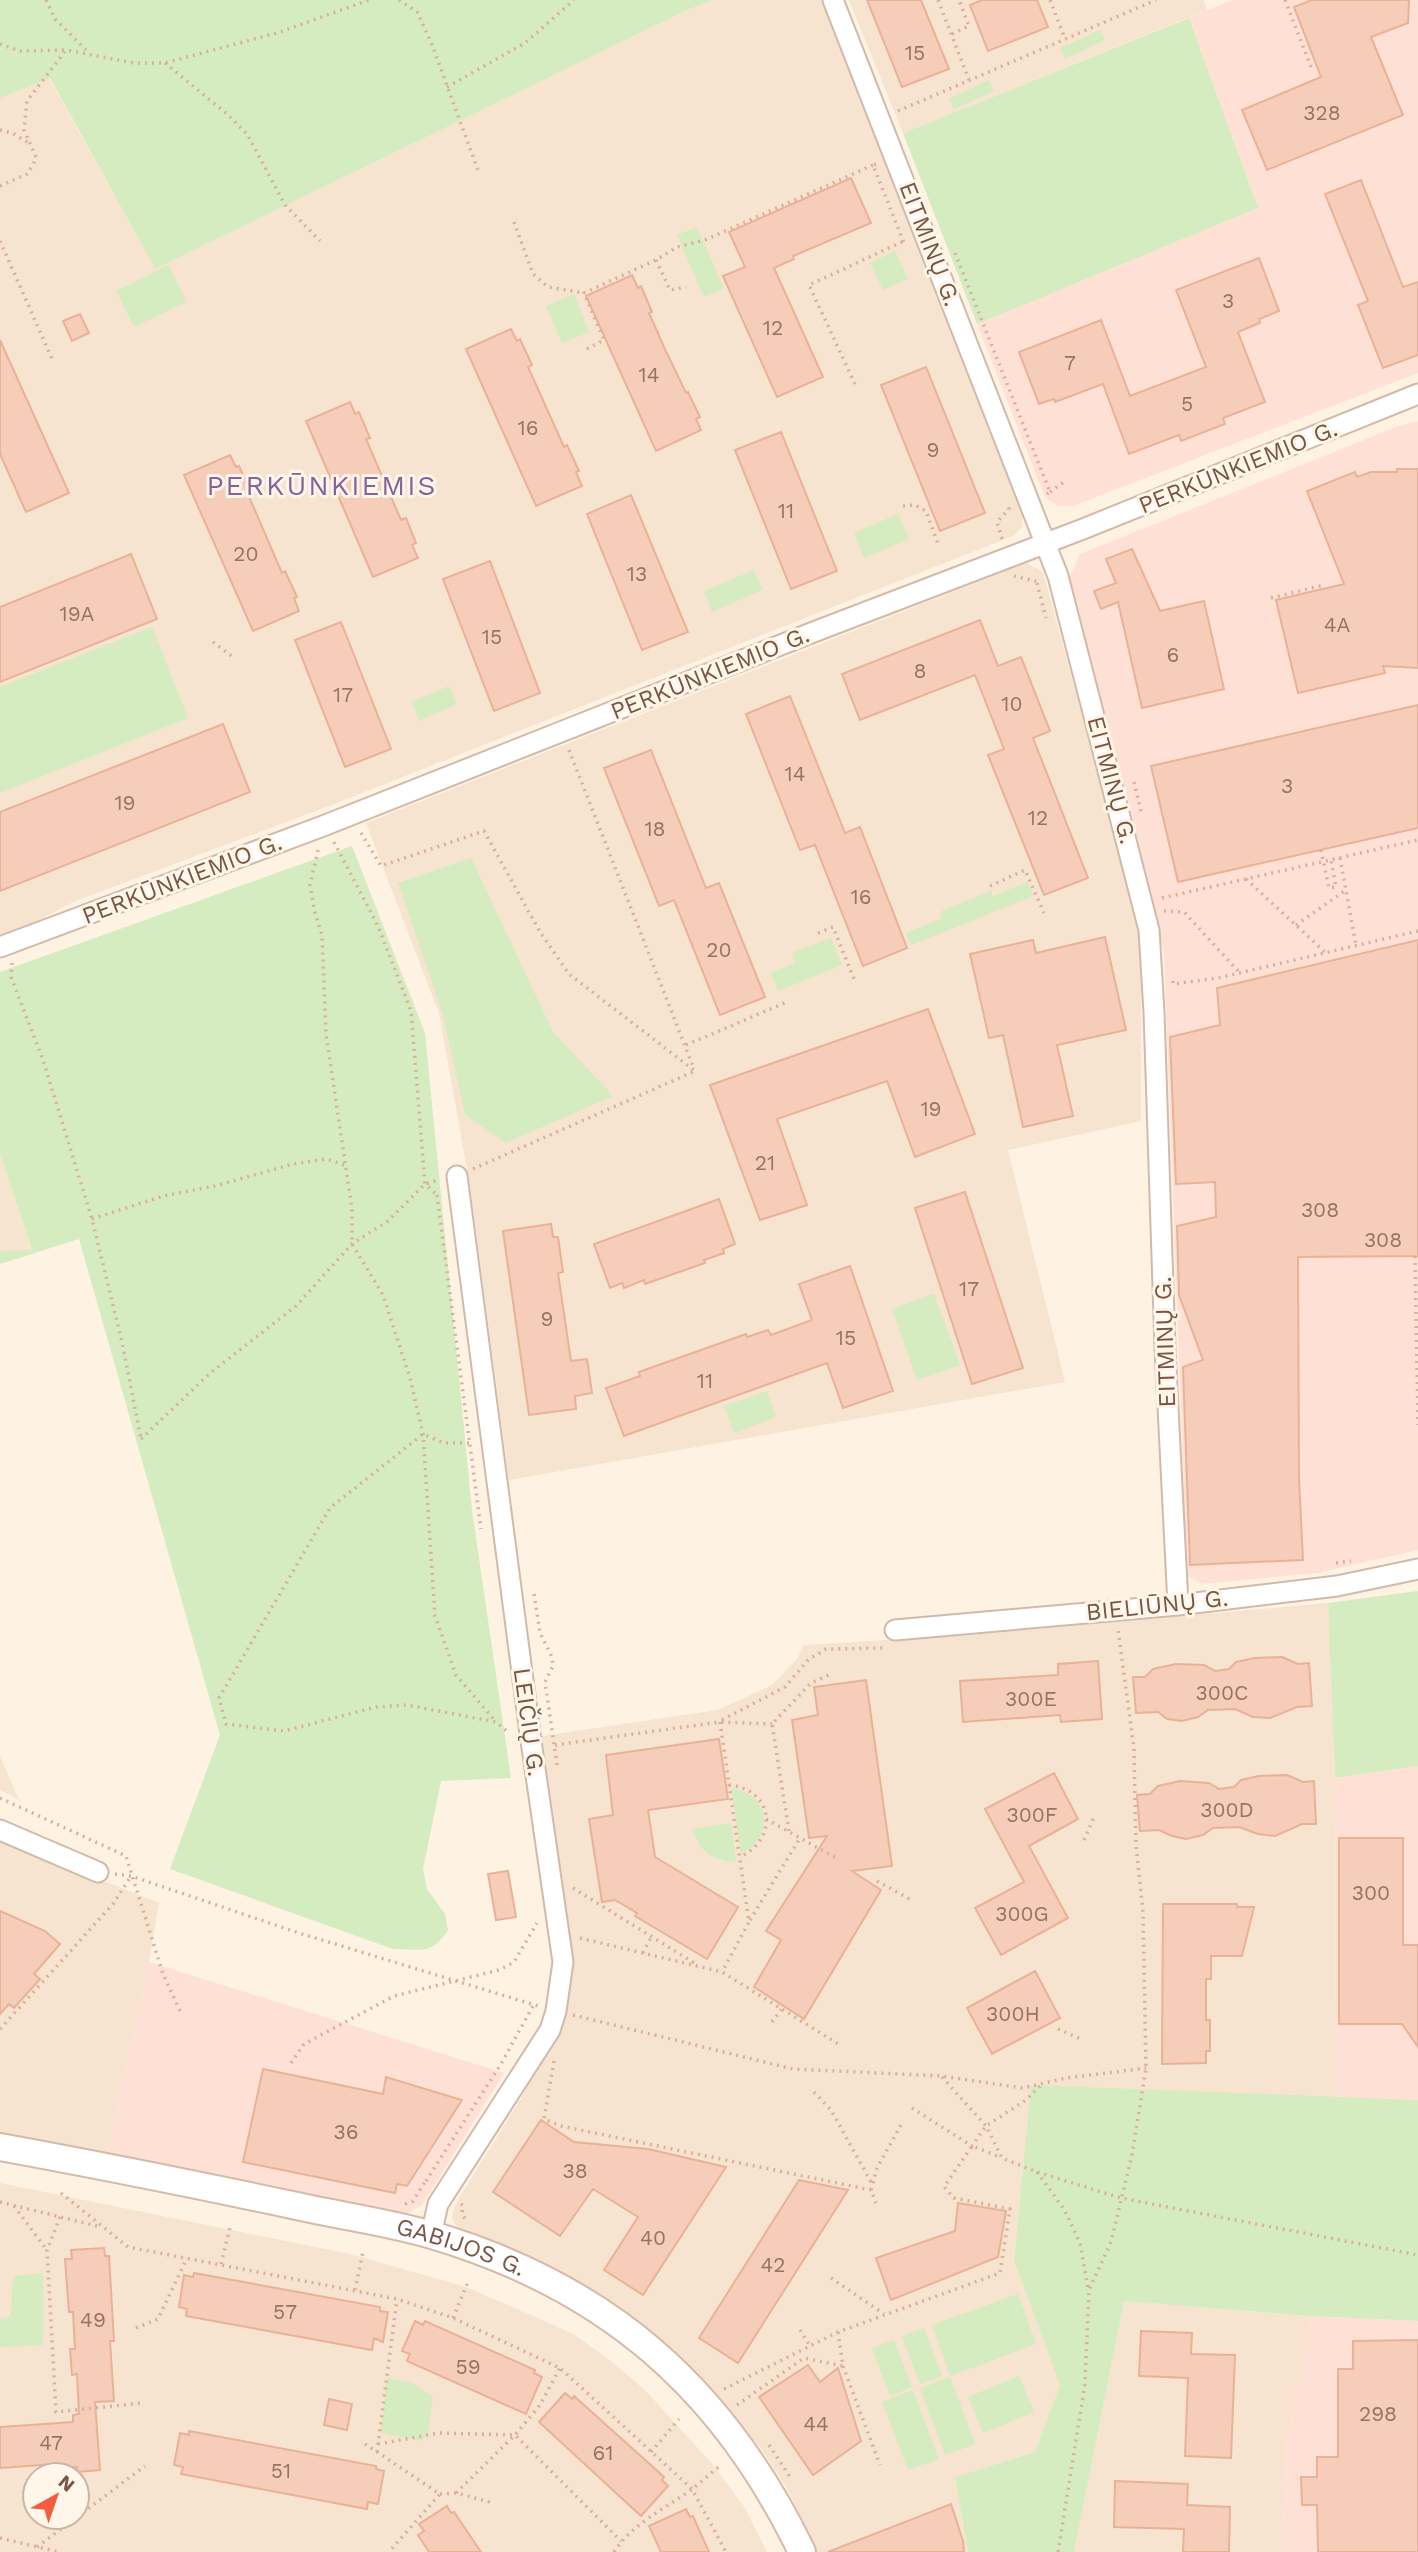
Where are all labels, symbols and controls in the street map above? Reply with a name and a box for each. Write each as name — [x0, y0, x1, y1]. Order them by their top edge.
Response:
house number: 15 — [905, 40, 925, 65]
house number: 328 — [1303, 100, 1341, 125]
street label: EITMINŲ G. — [893, 178, 967, 310]
house number: 3 — [1222, 288, 1234, 313]
house number: 12 — [763, 315, 783, 340]
house number: 7 — [1064, 350, 1076, 375]
house number: 14 — [638, 362, 660, 387]
house number: 5 — [1181, 391, 1193, 416]
street label: PERKŪNKIEMIO G. — [1135, 414, 1341, 520]
house number: 16 — [518, 415, 538, 440]
house number: 9 — [927, 437, 939, 462]
district label: PERKŪNKIEMIS — [207, 469, 437, 502]
house number: 11 — [778, 498, 794, 523]
house number: 20 — [233, 541, 259, 566]
house number: 13 — [627, 561, 647, 586]
house number: 19A — [60, 601, 95, 626]
house number: 4A — [1324, 612, 1350, 637]
street label: PERKŪNKIEMIO G. — [607, 620, 813, 726]
house number: 15 — [482, 624, 502, 649]
house number: 6 — [1167, 642, 1179, 667]
house number: 8 — [914, 658, 926, 683]
house number: 17 — [333, 682, 353, 707]
house number: 10 — [1001, 691, 1023, 716]
street label: EITMINŲ G. — [1082, 713, 1142, 847]
house number: 14 — [784, 761, 806, 786]
house number: 3 — [1281, 773, 1293, 798]
house number: 19 — [114, 790, 136, 815]
house number: 12 — [1028, 805, 1048, 830]
house number: 18 — [644, 816, 666, 841]
street label: PERKŪNKIEMIO G. — [78, 828, 286, 930]
house number: 16 — [851, 884, 871, 909]
house number: 20 — [706, 937, 732, 962]
house number: 19 — [920, 1096, 942, 1121]
house number: 21 — [755, 1150, 775, 1175]
house number: 308 — [1301, 1197, 1339, 1222]
house number: 308 — [1364, 1227, 1402, 1252]
house number: 17 — [959, 1276, 979, 1301]
street label: EITMINŲ G. — [1149, 1276, 1181, 1408]
house number: 9 — [541, 1306, 553, 1331]
house number: 15 — [836, 1325, 856, 1350]
house number: 11 — [697, 1368, 713, 1393]
street label: BIELIŪNŲ G. — [1084, 1584, 1230, 1626]
street label: LEIČIŲ G. — [508, 1666, 550, 1778]
house number: 300C — [1196, 1680, 1248, 1705]
house number: 300E — [1005, 1686, 1057, 1711]
house number: 300D — [1200, 1797, 1254, 1822]
house number: 300F — [1006, 1802, 1058, 1827]
house number: 300 — [1352, 1880, 1390, 1905]
house number: 300G — [995, 1901, 1049, 1926]
house number: 300H — [986, 2001, 1040, 2026]
house number: 36 — [333, 2119, 359, 2144]
house number: 38 — [562, 2158, 588, 2183]
street label: GABIJOS G. — [394, 2212, 530, 2282]
house number: 40 — [640, 2225, 666, 2250]
house number: 42 — [760, 2252, 786, 2277]
house number: 57 — [273, 2299, 297, 2324]
house number: 49 — [80, 2307, 106, 2332]
house number: 59 — [455, 2354, 481, 2379]
house number: 298 — [1359, 2401, 1397, 2426]
house number: 44 — [803, 2411, 829, 2436]
house number: 47 — [39, 2430, 63, 2455]
house number: 61 — [593, 2440, 613, 2465]
house number: 51 — [271, 2458, 291, 2483]
north arrow — [21, 2461, 91, 2531]
text: N — [54, 2470, 79, 2497]

